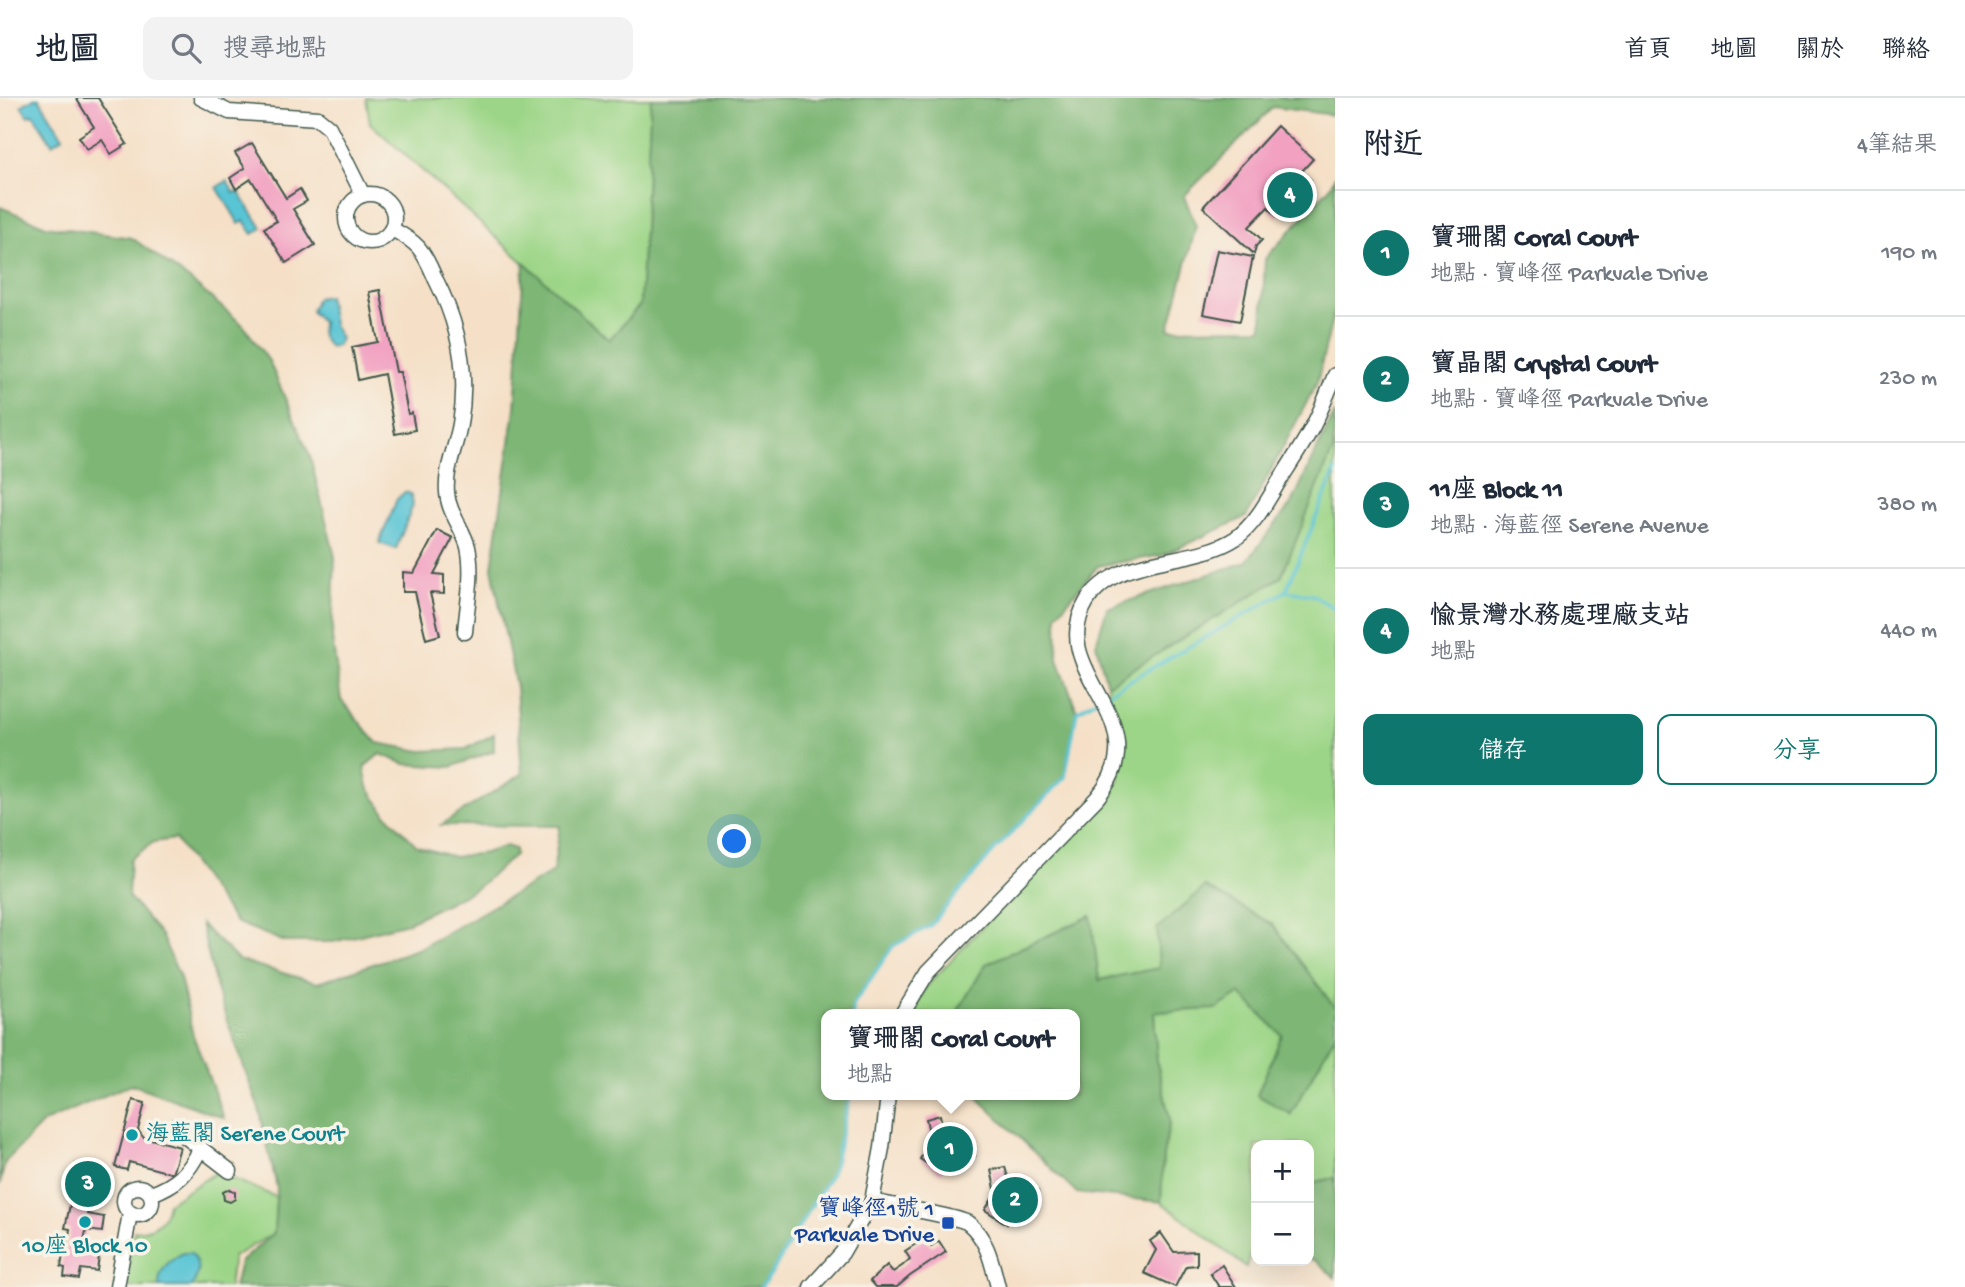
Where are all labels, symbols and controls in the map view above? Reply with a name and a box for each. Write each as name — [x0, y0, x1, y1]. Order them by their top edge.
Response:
search box — [143, 17, 633, 80]
icon: search — [167, 29, 205, 67]
text: 地圖 — [35, 34, 101, 72]
text: 搜尋地點 — [223, 36, 327, 67]
text: 首頁 — [1624, 37, 1672, 66]
text: 地圖 — [1710, 37, 1758, 66]
text: 關於 — [1796, 37, 1844, 66]
text: 聯絡 — [1882, 37, 1930, 66]
text: 附近 — [1363, 130, 1423, 165]
text: 4筆結果 — [1857, 133, 1937, 160]
pin: 4 — [1267, 169, 1313, 221]
text: 寶珊閣 Coral Court — [1430, 225, 1637, 256]
text: 1 — [1381, 240, 1391, 267]
text: 190 m — [1881, 240, 1937, 267]
text: 地點 · 寶峰徑 Parkvale Drive — [1430, 262, 1708, 289]
text: 寶晶閣 Crystal Court — [1430, 351, 1656, 382]
text: 2 — [1380, 366, 1392, 393]
text: 230 m — [1879, 366, 1937, 393]
text: 地點 · 寶峰徑 Parkvale Drive — [1430, 388, 1708, 415]
text: 11座 Block 11 — [1430, 477, 1563, 508]
text: 3 — [1380, 492, 1392, 519]
text: 380 m — [1878, 492, 1937, 519]
text: 地點 · 海藍徑 Serene Avenue — [1430, 514, 1709, 541]
text: 愉景灣水務處理廠支站 — [1430, 603, 1690, 634]
text: 4 — [1381, 618, 1391, 645]
text: 440 m — [1880, 618, 1937, 645]
text: 地點 — [1430, 640, 1476, 667]
button: 儲存 — [1363, 714, 1643, 785]
button: 分享 — [1657, 714, 1937, 785]
your location — [717, 824, 751, 858]
popup — [821, 1009, 1080, 1100]
text: 寶珊閣 Coral Court — [847, 1026, 1054, 1057]
text: 地點 — [847, 1063, 893, 1090]
place label: 海藍閣 Serene Court — [146, 1121, 346, 1149]
pin: 1 — [927, 1123, 973, 1175]
marker: 海藍閣 Serene Court — [124, 1127, 140, 1143]
map controls — [1251, 1140, 1314, 1266]
button: + — [1251, 1140, 1314, 1203]
pin: 3 — [65, 1158, 111, 1210]
pin: 2 — [992, 1174, 1038, 1226]
place label: 寶峰徑1號 1 Parkvale Drive — [794, 1195, 935, 1250]
button: − — [1251, 1203, 1314, 1266]
marker: 10座 Block 10 — [77, 1214, 93, 1230]
marker: 寶峰徑1號 1 Parkvale Drive — [940, 1215, 956, 1231]
place label: 10座 Block 10 — [21, 1233, 148, 1261]

